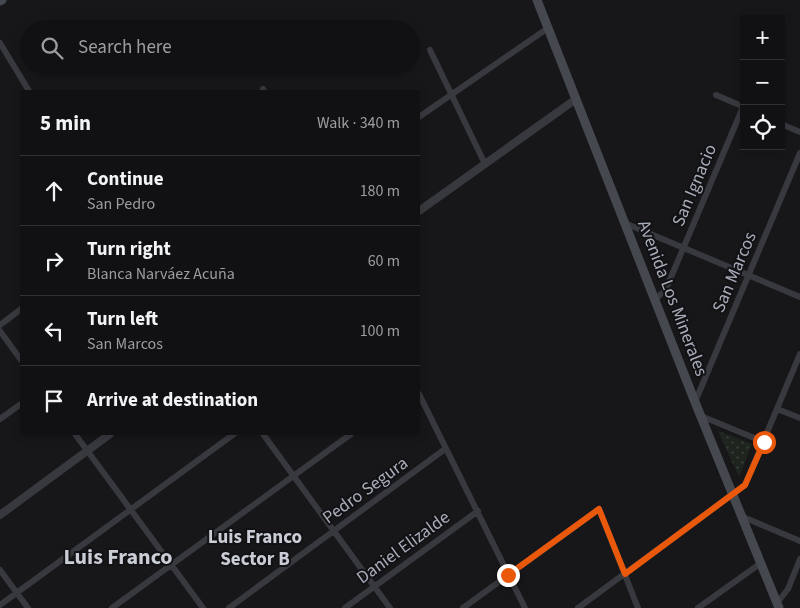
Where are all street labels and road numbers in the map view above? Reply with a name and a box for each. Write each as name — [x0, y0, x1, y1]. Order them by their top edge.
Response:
street label: San Ignacio — [666, 140, 723, 230]
street label: Avenida Los Minerales — [631, 216, 714, 380]
street label: San Marcos — [706, 228, 763, 316]
street label: Pedro Segura — [317, 451, 413, 530]
street label: Daniel Elizalde — [352, 505, 455, 590]

